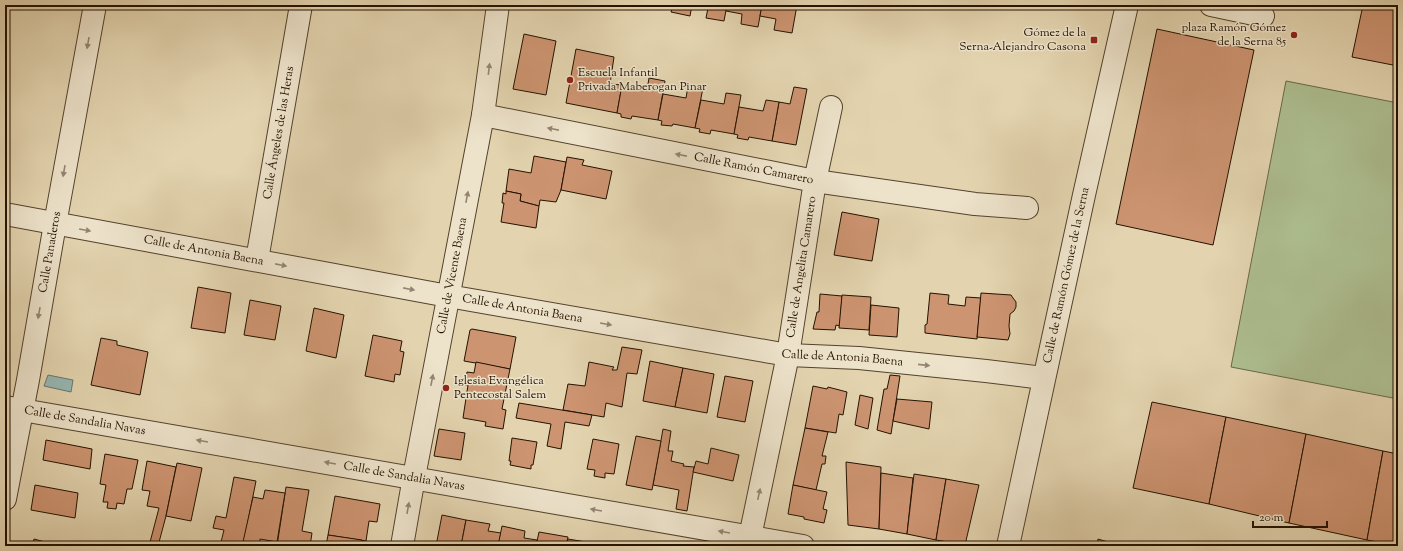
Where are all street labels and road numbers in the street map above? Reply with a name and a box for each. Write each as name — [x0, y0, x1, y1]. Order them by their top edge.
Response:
street label: Calle Ángeles de las Heras — [259, 65, 299, 201]
street label: Calle Ramón Camarero — [692, 148, 816, 190]
street label: Calle de Ramón Gómez de la Serna — [1039, 185, 1095, 365]
street label: Calle de Angelita Camarero — [782, 194, 822, 339]
street label: Calle Panaderos — [34, 210, 66, 294]
street label: Calle de Vicente Baena — [432, 215, 472, 336]
street label: Calle de Antonia Baena — [142, 231, 266, 271]
street label: Calle de Antonia Baena — [461, 290, 584, 328]
street label: Calle de Antonia Baena — [780, 345, 904, 372]
street label: Calle de Sandalia Navas — [23, 401, 147, 440]
street label: Calle de Sandalia Navas — [342, 457, 466, 496]

